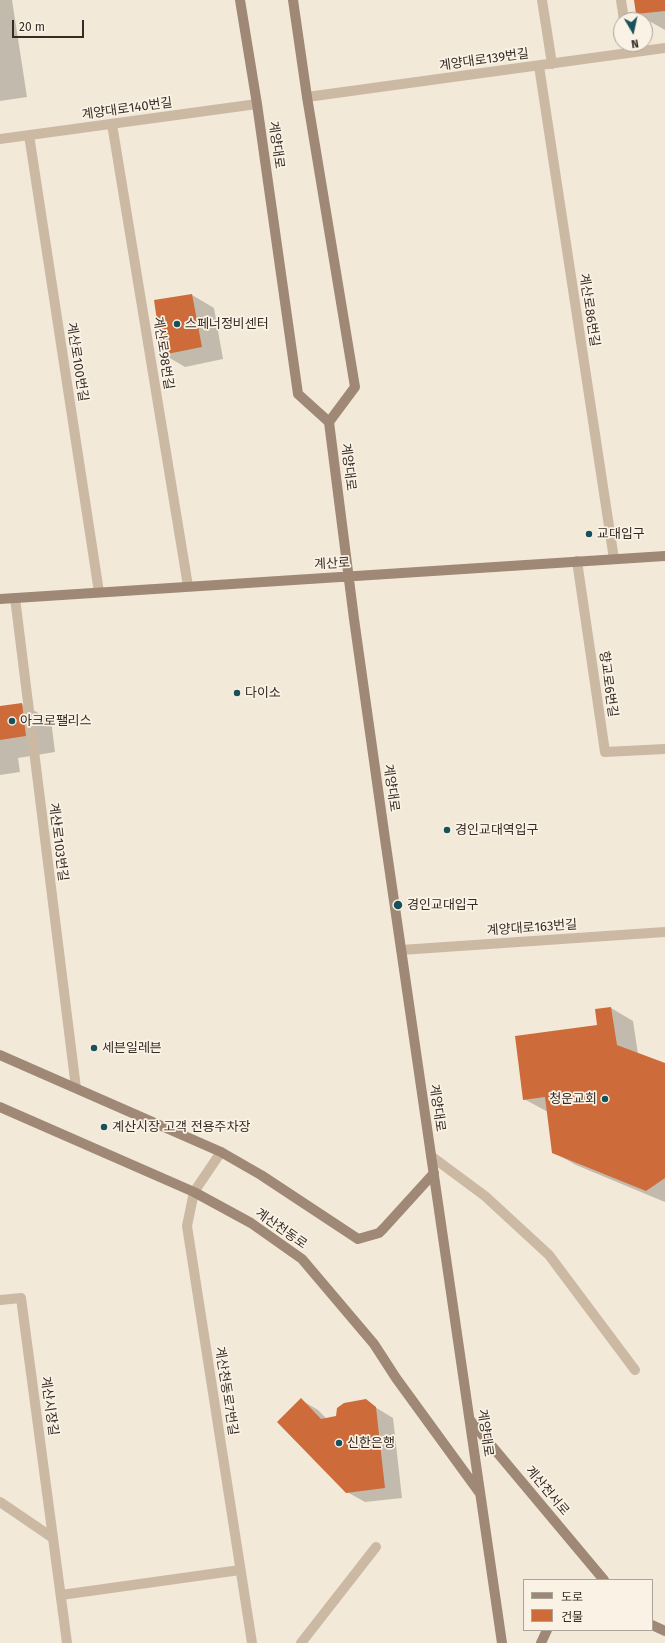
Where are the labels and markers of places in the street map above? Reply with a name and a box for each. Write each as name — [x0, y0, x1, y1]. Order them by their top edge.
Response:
place label: 스페너정비센터 — [185, 316, 269, 332]
marker: 스페너정비센터 — [172, 319, 182, 329]
place label: 교대입구 — [597, 526, 645, 542]
marker: 교대입구 — [584, 529, 594, 539]
place label: 다이소 — [245, 685, 281, 701]
marker: 다이소 — [232, 688, 242, 698]
place label: 아크로팰리스 — [20, 713, 92, 729]
marker: 아크로팰리스 — [7, 716, 17, 726]
place label: 경인교대역입구 — [455, 822, 539, 838]
marker: 경인교대역입구 — [442, 825, 452, 835]
place label: 경인교대입구 — [407, 897, 479, 913]
marker: 경인교대입구 — [392, 899, 404, 911]
place label: 세븐일레븐 — [102, 1040, 162, 1056]
marker: 세븐일레븐 — [89, 1043, 99, 1053]
place label: 청운교회 — [549, 1091, 597, 1107]
marker: 청운교회 — [600, 1094, 610, 1104]
place label: 계산시장 고객 전용주차장 — [112, 1119, 250, 1135]
marker: 계산시장 고객 전용주차장 — [99, 1122, 109, 1132]
place label: 신한은행 — [347, 1435, 395, 1451]
marker: 신한은행 — [334, 1438, 344, 1448]

